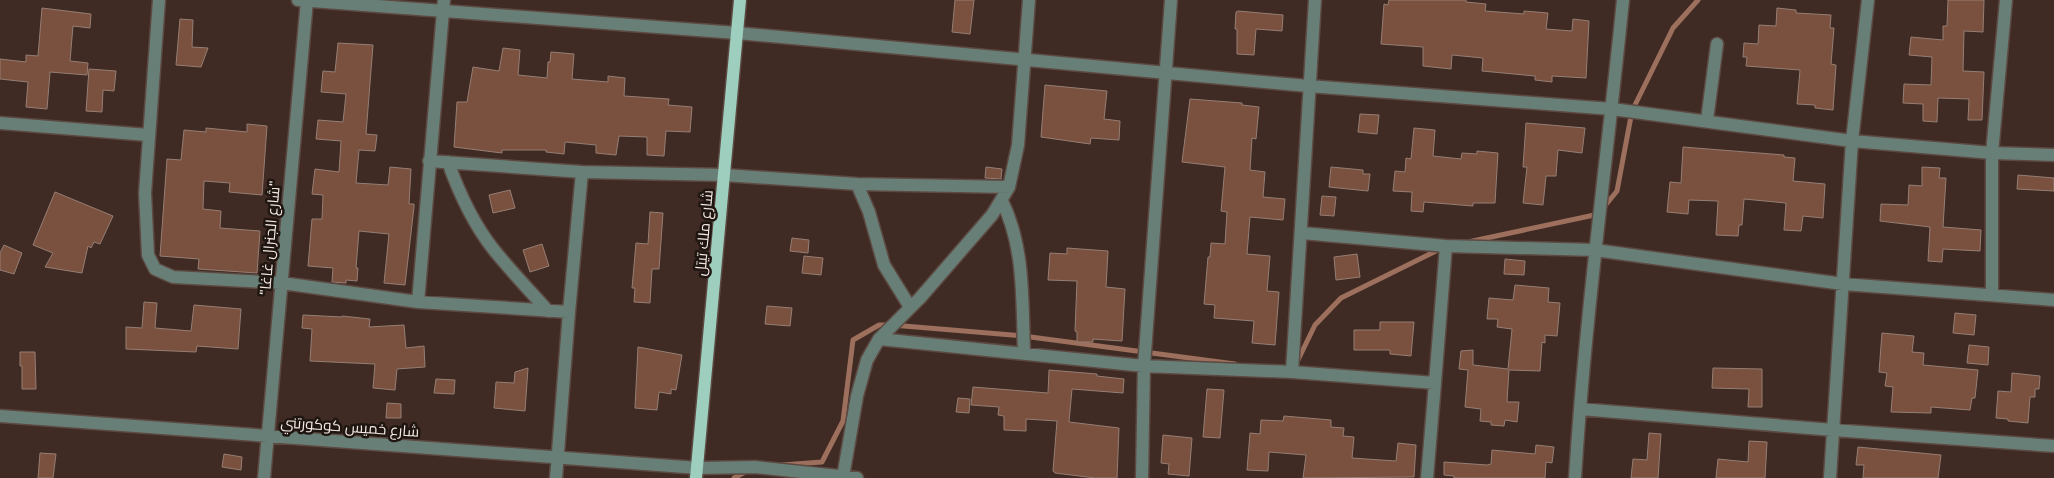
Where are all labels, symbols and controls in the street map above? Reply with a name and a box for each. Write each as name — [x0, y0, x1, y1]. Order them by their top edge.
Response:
street label: "شارع الجنرال غاغا" — [255, 180, 286, 296]
street label: شارع ملك تيتل — [690, 189, 719, 277]
street label: شارع خميس كوكورتني — [280, 412, 420, 444]

